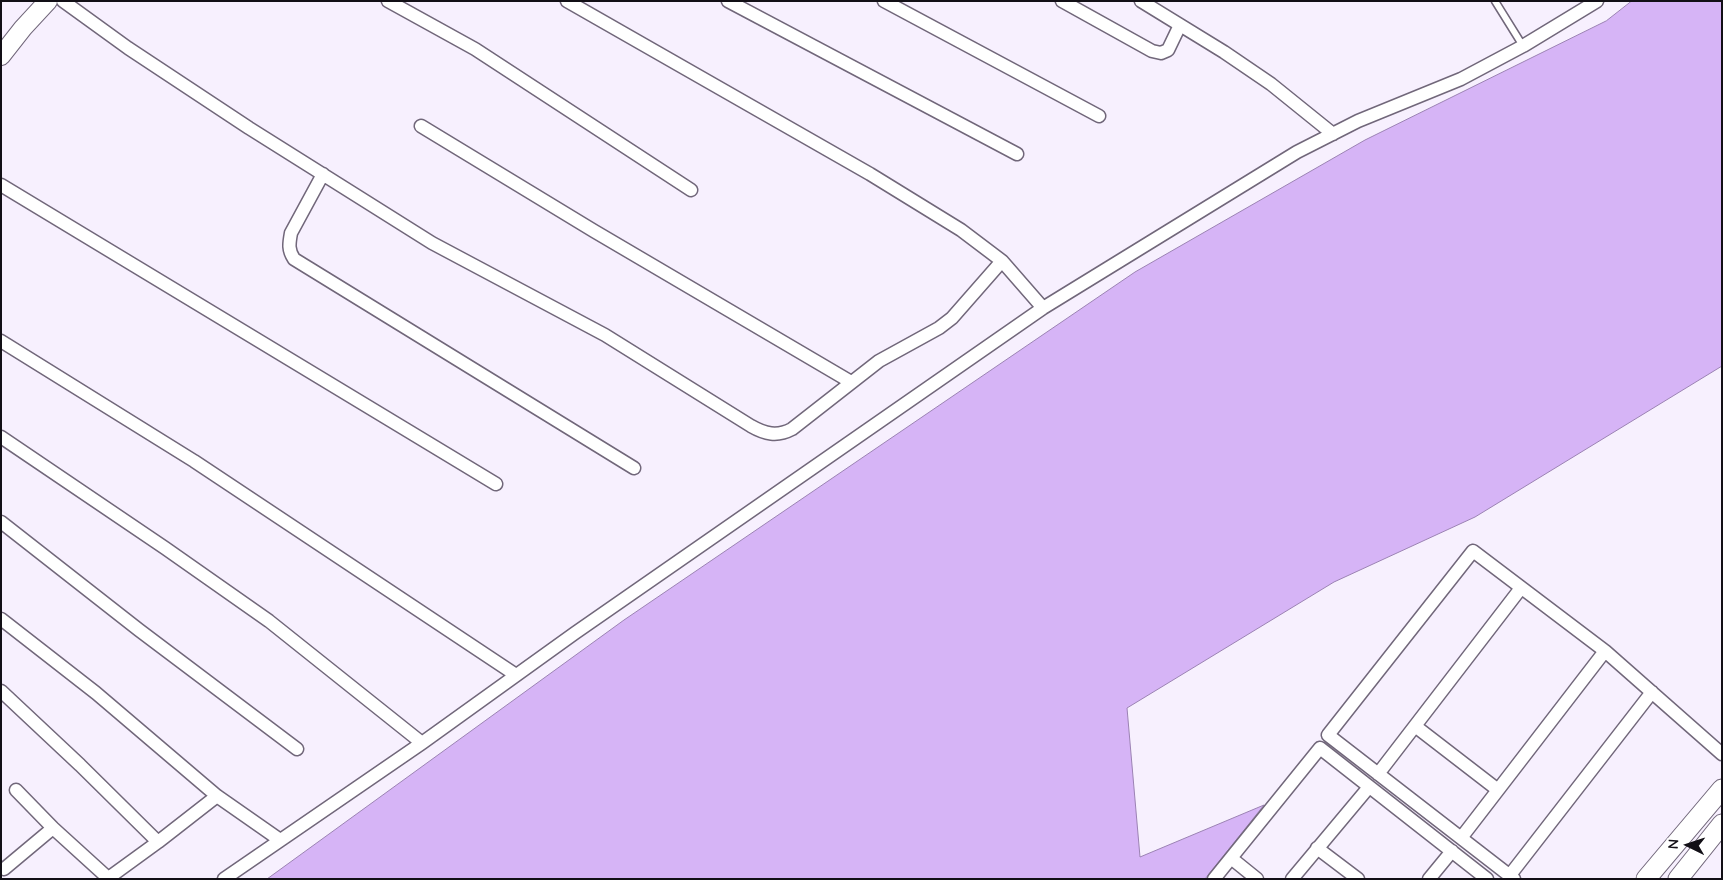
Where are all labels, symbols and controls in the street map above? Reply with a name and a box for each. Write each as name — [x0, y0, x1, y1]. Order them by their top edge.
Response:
north arrow — [1663, 820, 1713, 870]
text: N — [1664, 838, 1682, 850]

